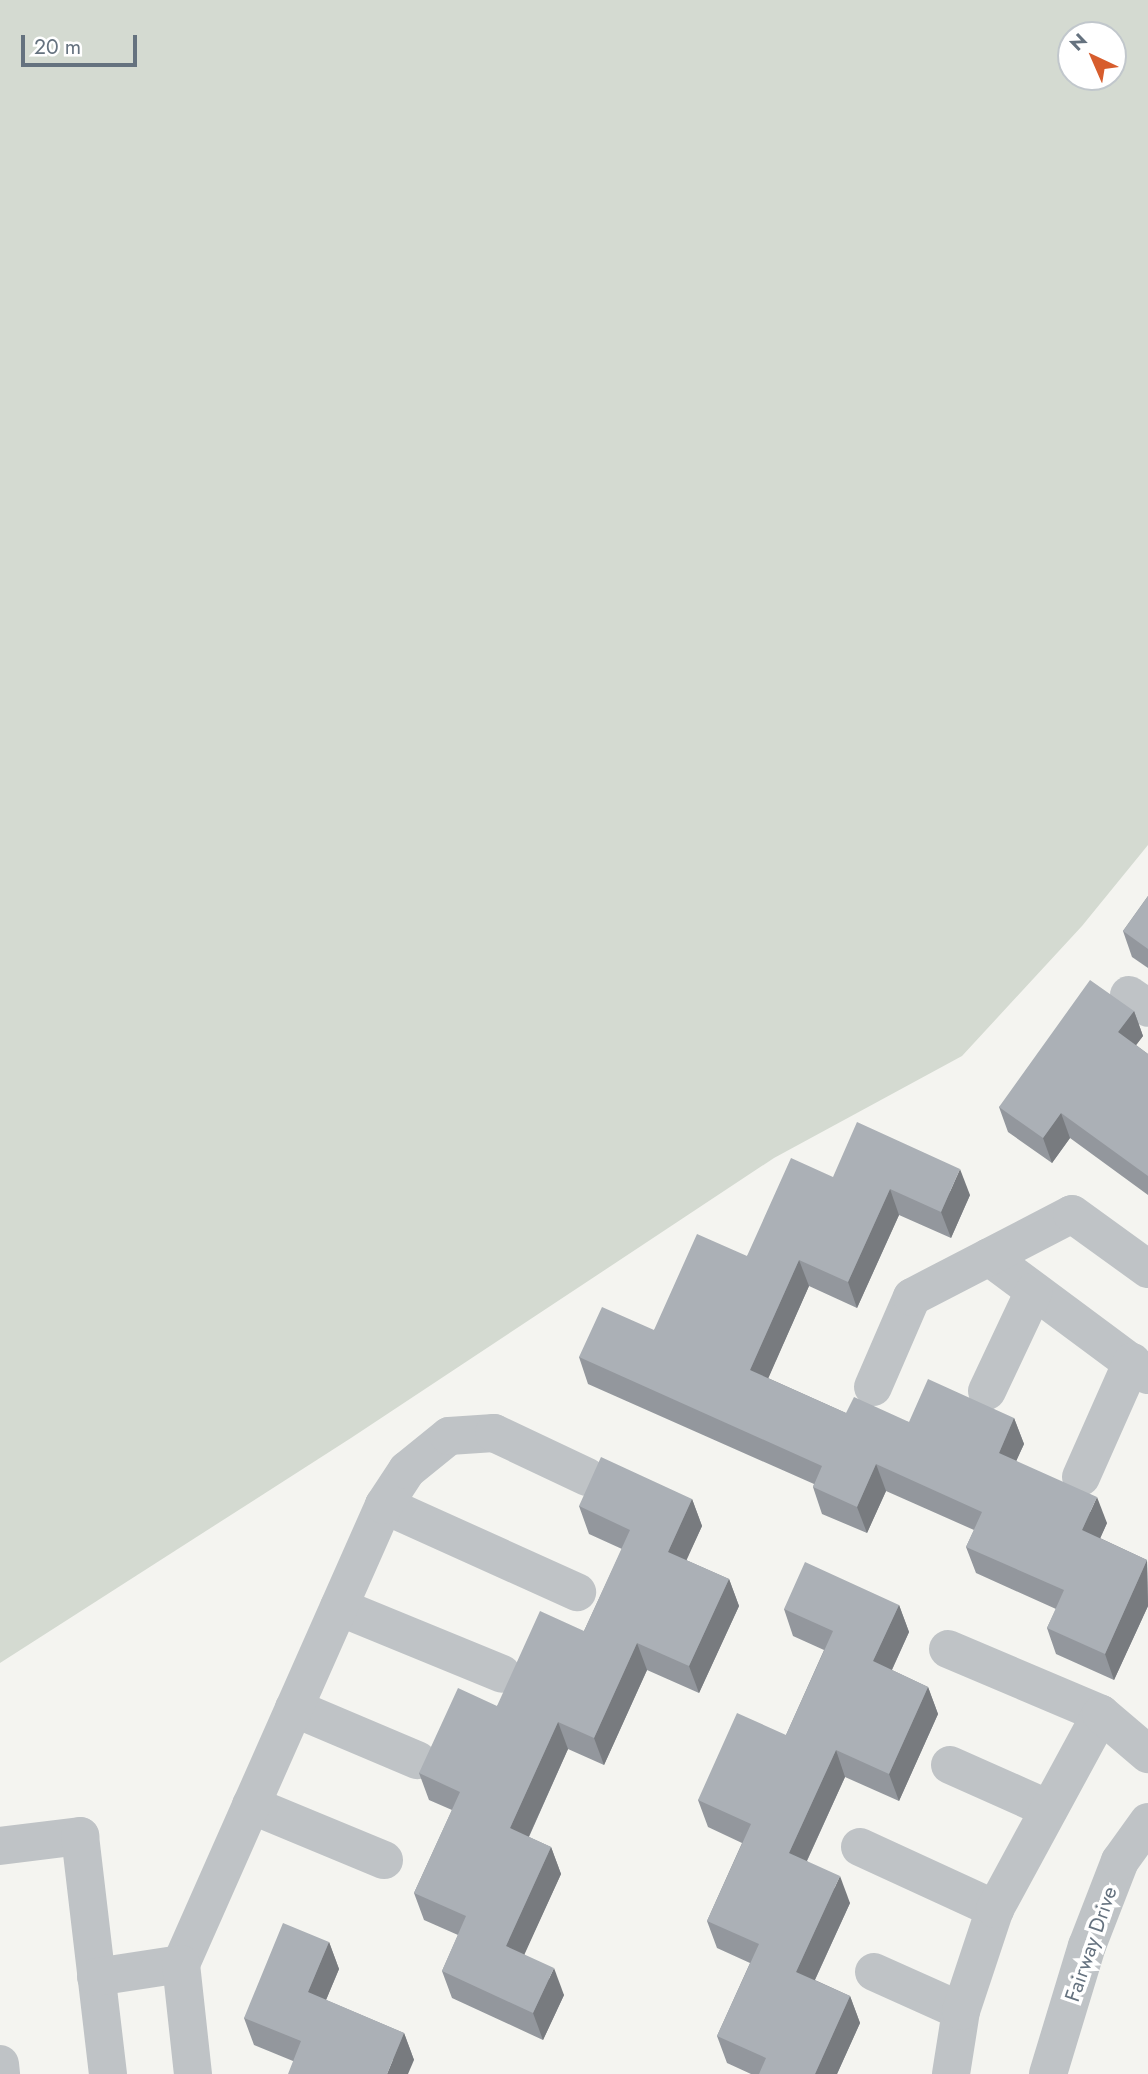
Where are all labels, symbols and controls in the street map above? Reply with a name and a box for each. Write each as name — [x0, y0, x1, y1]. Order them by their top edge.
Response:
scale bar — [24, 21, 140, 65]
north arrow — [1057, 21, 1127, 91]
text: N — [1064, 27, 1093, 57]
text: 20 m — [34, 32, 81, 62]
street label: Fairway Drive — [1060, 1883, 1122, 2005]

